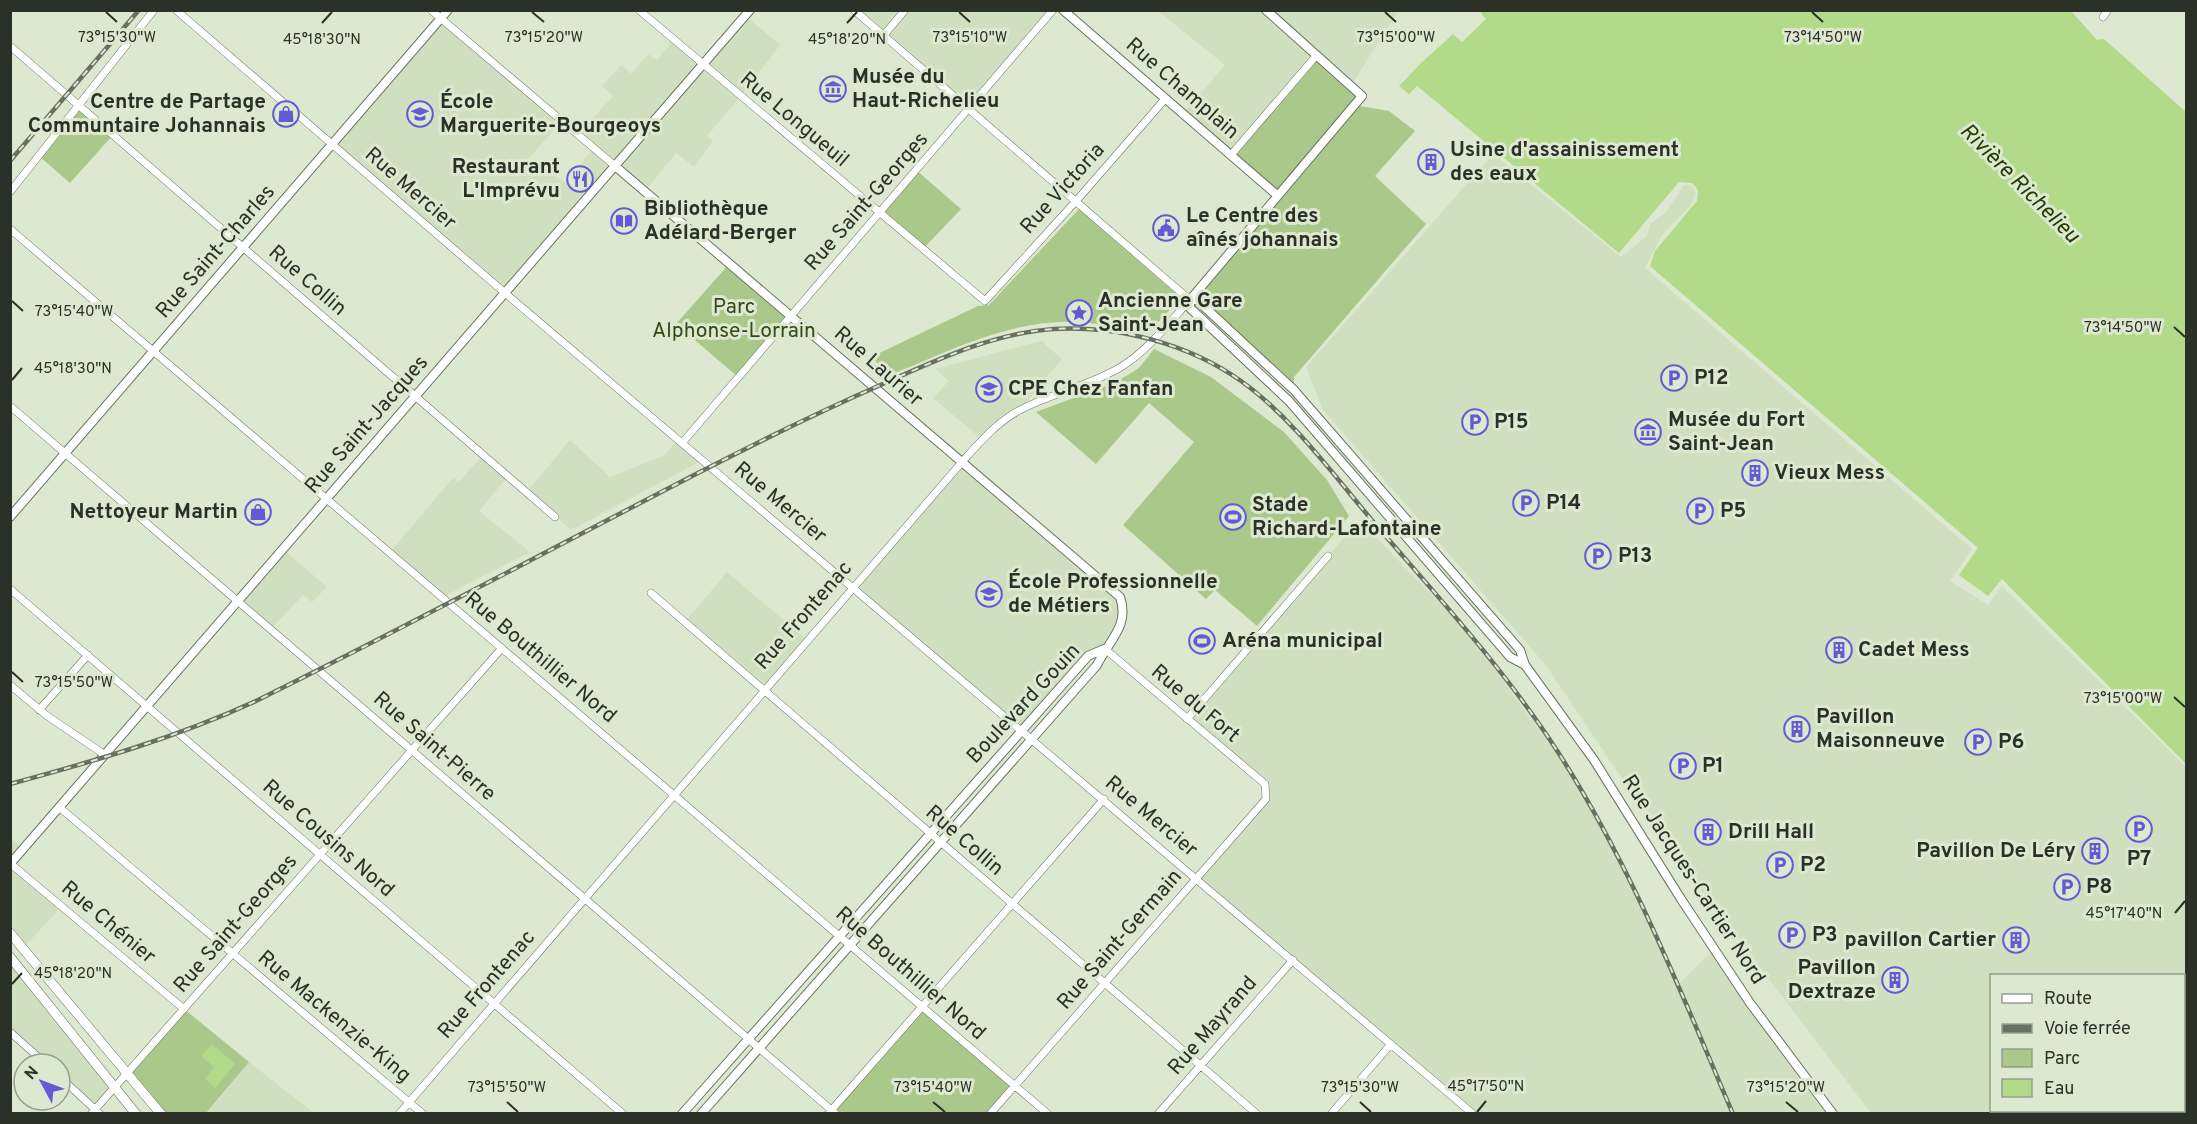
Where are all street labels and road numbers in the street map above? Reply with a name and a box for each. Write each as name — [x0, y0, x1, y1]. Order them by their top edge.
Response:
street label: Rue Champlain — [1120, 32, 1244, 146]
street label: Rue Longueuil — [734, 66, 854, 174]
street label: Rue Saint-Georges — [799, 127, 935, 277]
street label: Rue Victoria — [1015, 138, 1111, 240]
street label: Rue Mercier — [358, 142, 462, 236]
street label: Rue Saint-Charles — [150, 179, 282, 325]
street label: Rue Collin — [262, 240, 352, 322]
street label: Rue Laurier — [828, 321, 928, 413]
street label: Rue Saint-Jacques — [299, 350, 435, 500]
street label: Rue Mercier — [728, 456, 832, 550]
street label: Rue Frontenac — [749, 556, 859, 676]
street label: Rue Bouthillier Nord — [458, 586, 622, 730]
street label: Boulevard Gouin — [961, 638, 1087, 770]
street label: Rue du Fort — [1145, 659, 1245, 749]
street label: Rue Saint-Pierre — [367, 686, 501, 808]
street label: Rue Mercier — [1099, 770, 1203, 864]
street label: Rue Jacques-Cartier Nord — [1615, 770, 1771, 990]
street label: Rue Cousins Nord — [256, 774, 400, 904]
street label: Rue Collin — [919, 800, 1009, 882]
street label: Rue Saint-Georges — [168, 849, 304, 999]
street label: Rue Saint-Germain — [1052, 864, 1188, 1016]
street label: Rue Chénier — [55, 876, 161, 970]
street label: Rue Bouthillier Nord — [829, 901, 991, 1047]
street label: Rue Frontenac — [432, 925, 542, 1045]
street label: Rue Mackenzie-King — [252, 945, 416, 1089]
street label: Rue Mayrand — [1162, 971, 1264, 1081]

